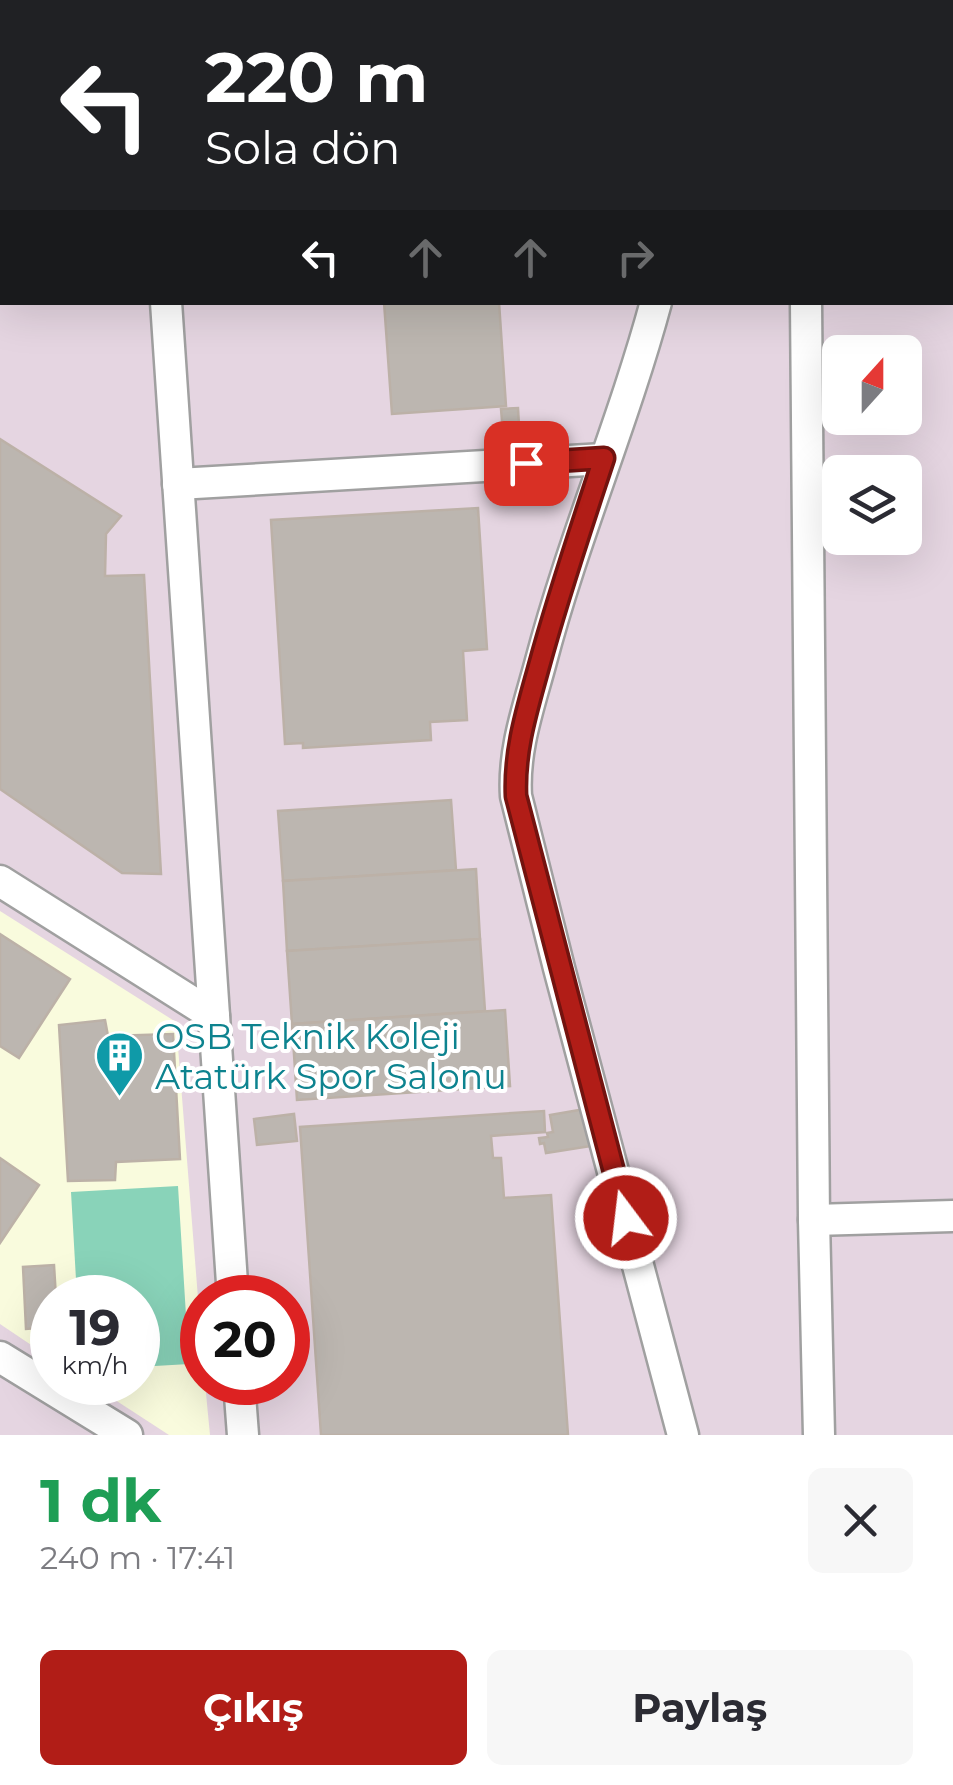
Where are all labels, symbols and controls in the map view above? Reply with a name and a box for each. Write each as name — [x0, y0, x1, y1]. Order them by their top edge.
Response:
text: 220 m — [205, 34, 428, 120]
icon: left — [40, 40, 170, 170]
text: Sola dön — [205, 120, 400, 175]
icon: left — [293, 230, 348, 285]
icon: ahead — [398, 230, 453, 285]
icon: ahead — [503, 230, 558, 285]
icon: right — [608, 230, 663, 285]
north arrow — [822, 335, 922, 435]
map controls — [822, 335, 922, 555]
pin — [484, 421, 569, 506]
icon: arrive — [499, 436, 554, 491]
button: layers — [822, 455, 922, 555]
place label: OSB Teknik Koleji Atatürk Spor Salonu — [155, 1015, 507, 1098]
building icon: OSB Teknik Koleji Atatürk Spor Salonu — [94, 1030, 146, 1098]
position arrow — [574, 1166, 678, 1270]
speed limit sign: 20 — [180, 1275, 310, 1405]
text: 19 — [69, 1297, 121, 1358]
text: km/h — [62, 1350, 128, 1380]
text: 1 dk — [40, 1464, 161, 1537]
button: close — [808, 1468, 913, 1573]
text: 240 m · 17:41 — [40, 1538, 235, 1577]
button: Çıkış — [40, 1650, 467, 1765]
button: Paylaş — [487, 1650, 913, 1765]

